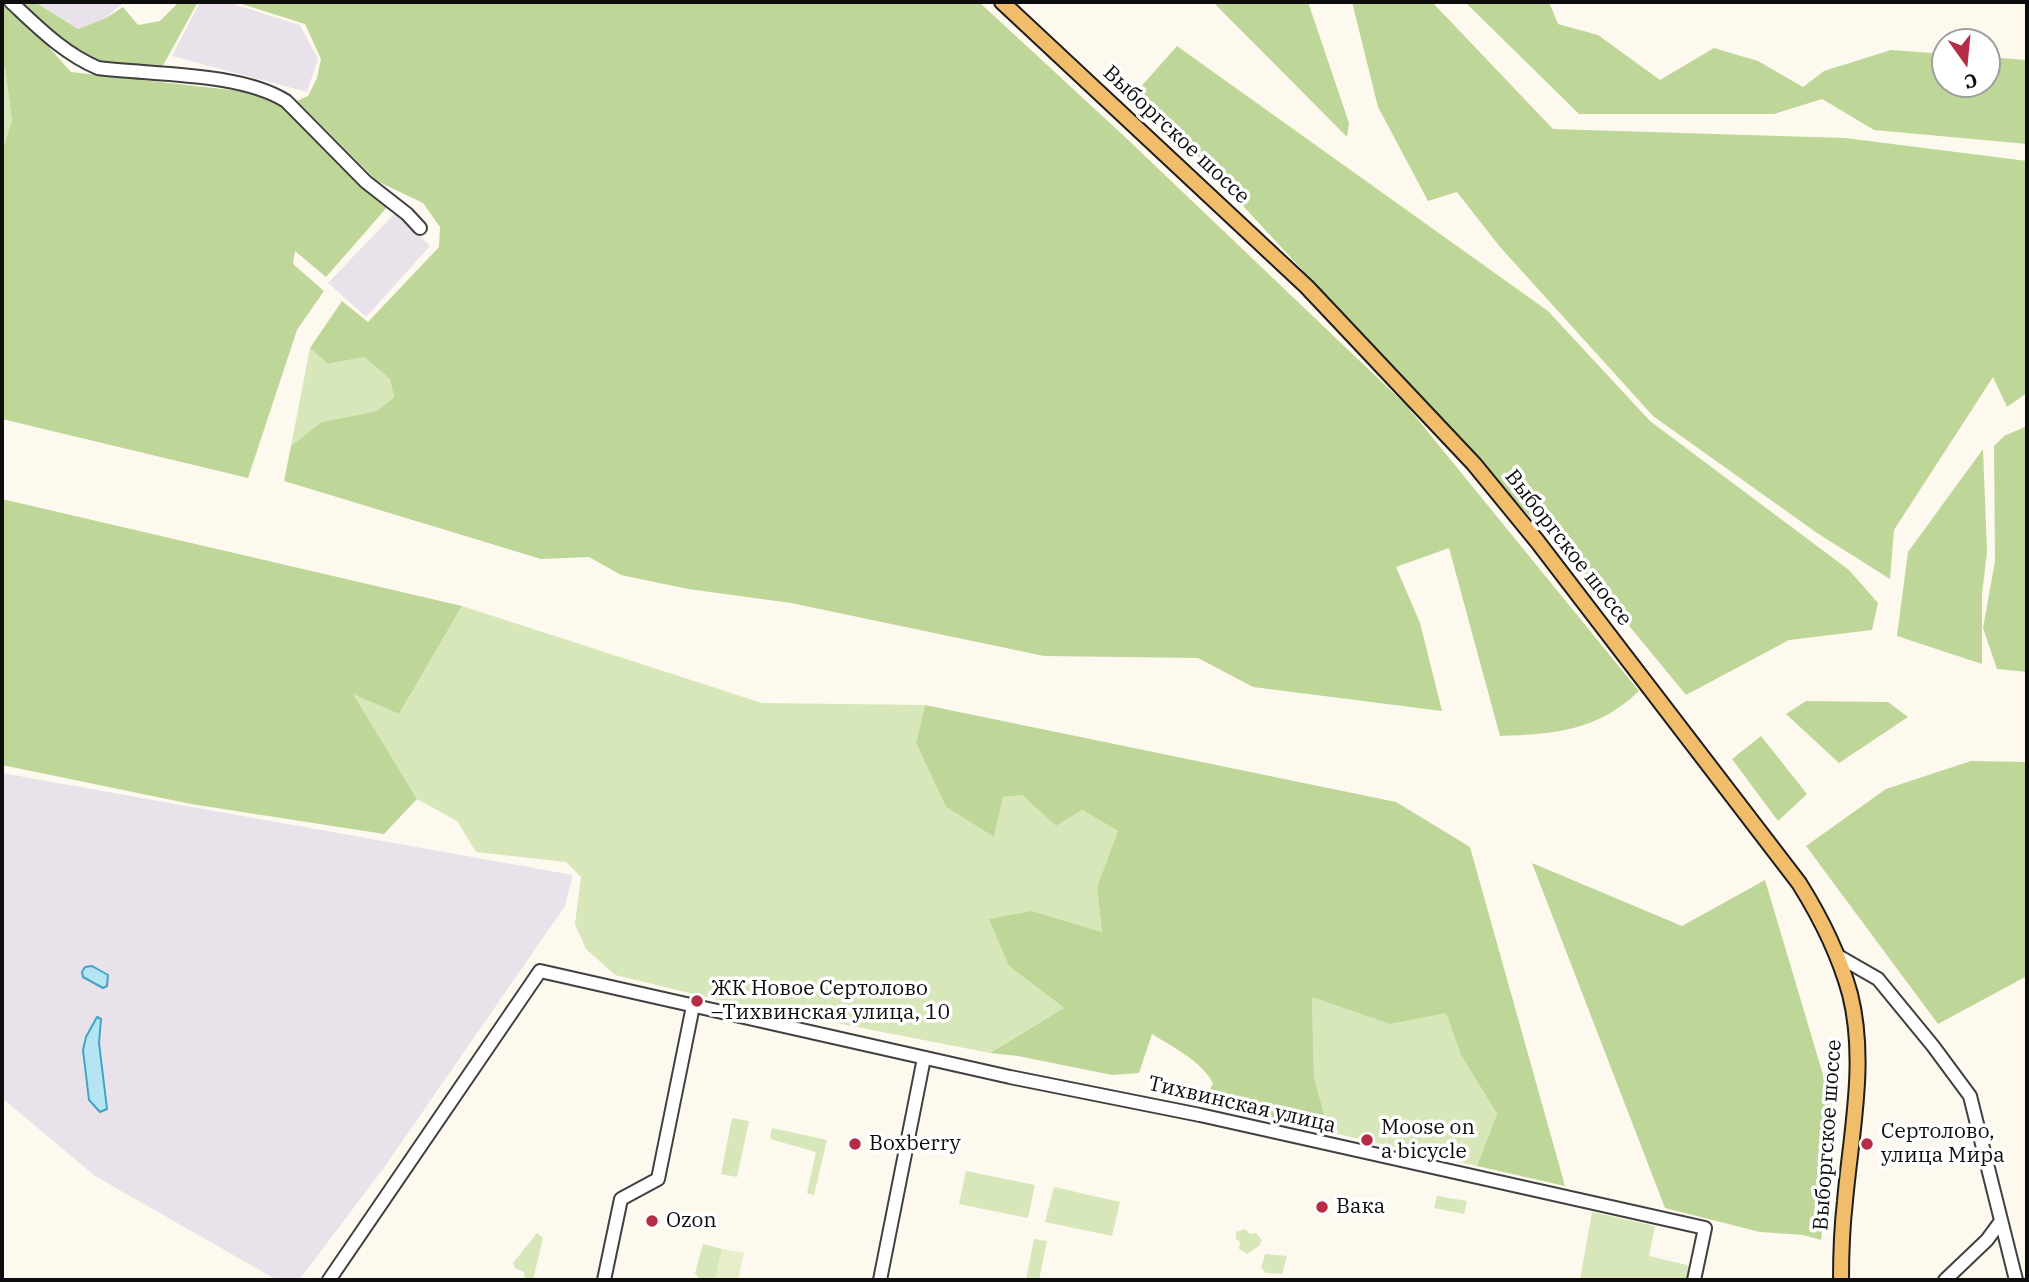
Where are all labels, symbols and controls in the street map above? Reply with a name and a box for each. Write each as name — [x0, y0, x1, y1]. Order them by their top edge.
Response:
north arrow — [1931, 28, 2001, 98]
street label: Выборгское шоссе — [1097, 61, 1255, 209]
text: С — [1962, 68, 1980, 95]
street label: Выборгское шоссе — [1499, 465, 1637, 631]
place label: ЖК Новое Сертолово –Тихвинская улица, 10 — [711, 976, 950, 1026]
marker: ЖК Новое Сертолово –Тихвинская улица, 10 — [689, 993, 705, 1009]
street label: Выборгское шоссе — [1809, 1039, 1847, 1231]
street label: Тихвинская улица — [1146, 1071, 1338, 1139]
place label: Moose on a bicycle — [1381, 1115, 1475, 1165]
place label: Сертолово, улица Мира — [1881, 1119, 2005, 1169]
place label: Boxberry — [869, 1131, 961, 1157]
marker: Moose on a bicycle — [1359, 1132, 1375, 1148]
marker: Boxberry — [847, 1136, 863, 1152]
marker: Сертолово, улица Мира — [1859, 1136, 1875, 1152]
place label: Вака — [1336, 1194, 1385, 1220]
marker: Вака — [1314, 1199, 1330, 1215]
place label: Ozon — [666, 1208, 717, 1234]
marker: Ozon — [644, 1213, 660, 1229]

